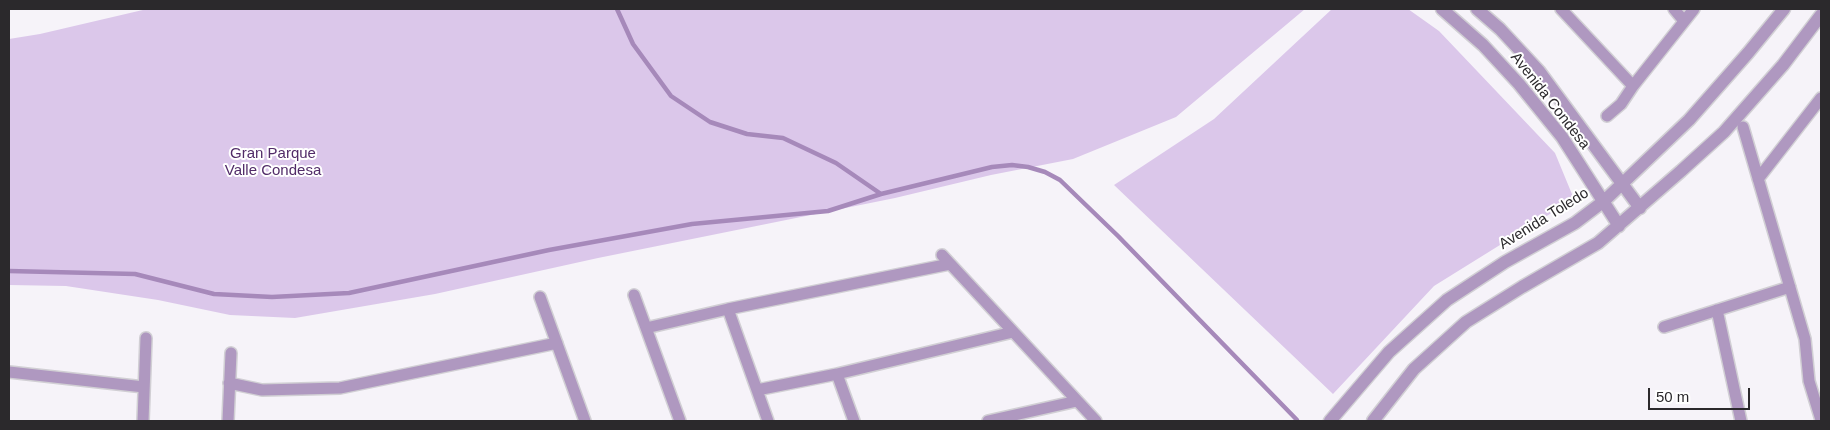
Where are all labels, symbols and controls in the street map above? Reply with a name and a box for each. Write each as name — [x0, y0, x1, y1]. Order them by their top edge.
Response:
street label: Avenida Condesa — [1507, 49, 1593, 153]
park label: Gran Parque Valle Condesa — [225, 145, 321, 180]
street label: Avenida Toledo — [1496, 184, 1592, 254]
scale bar — [1650, 378, 1752, 410]
text: 50 m — [1656, 388, 1689, 405]

